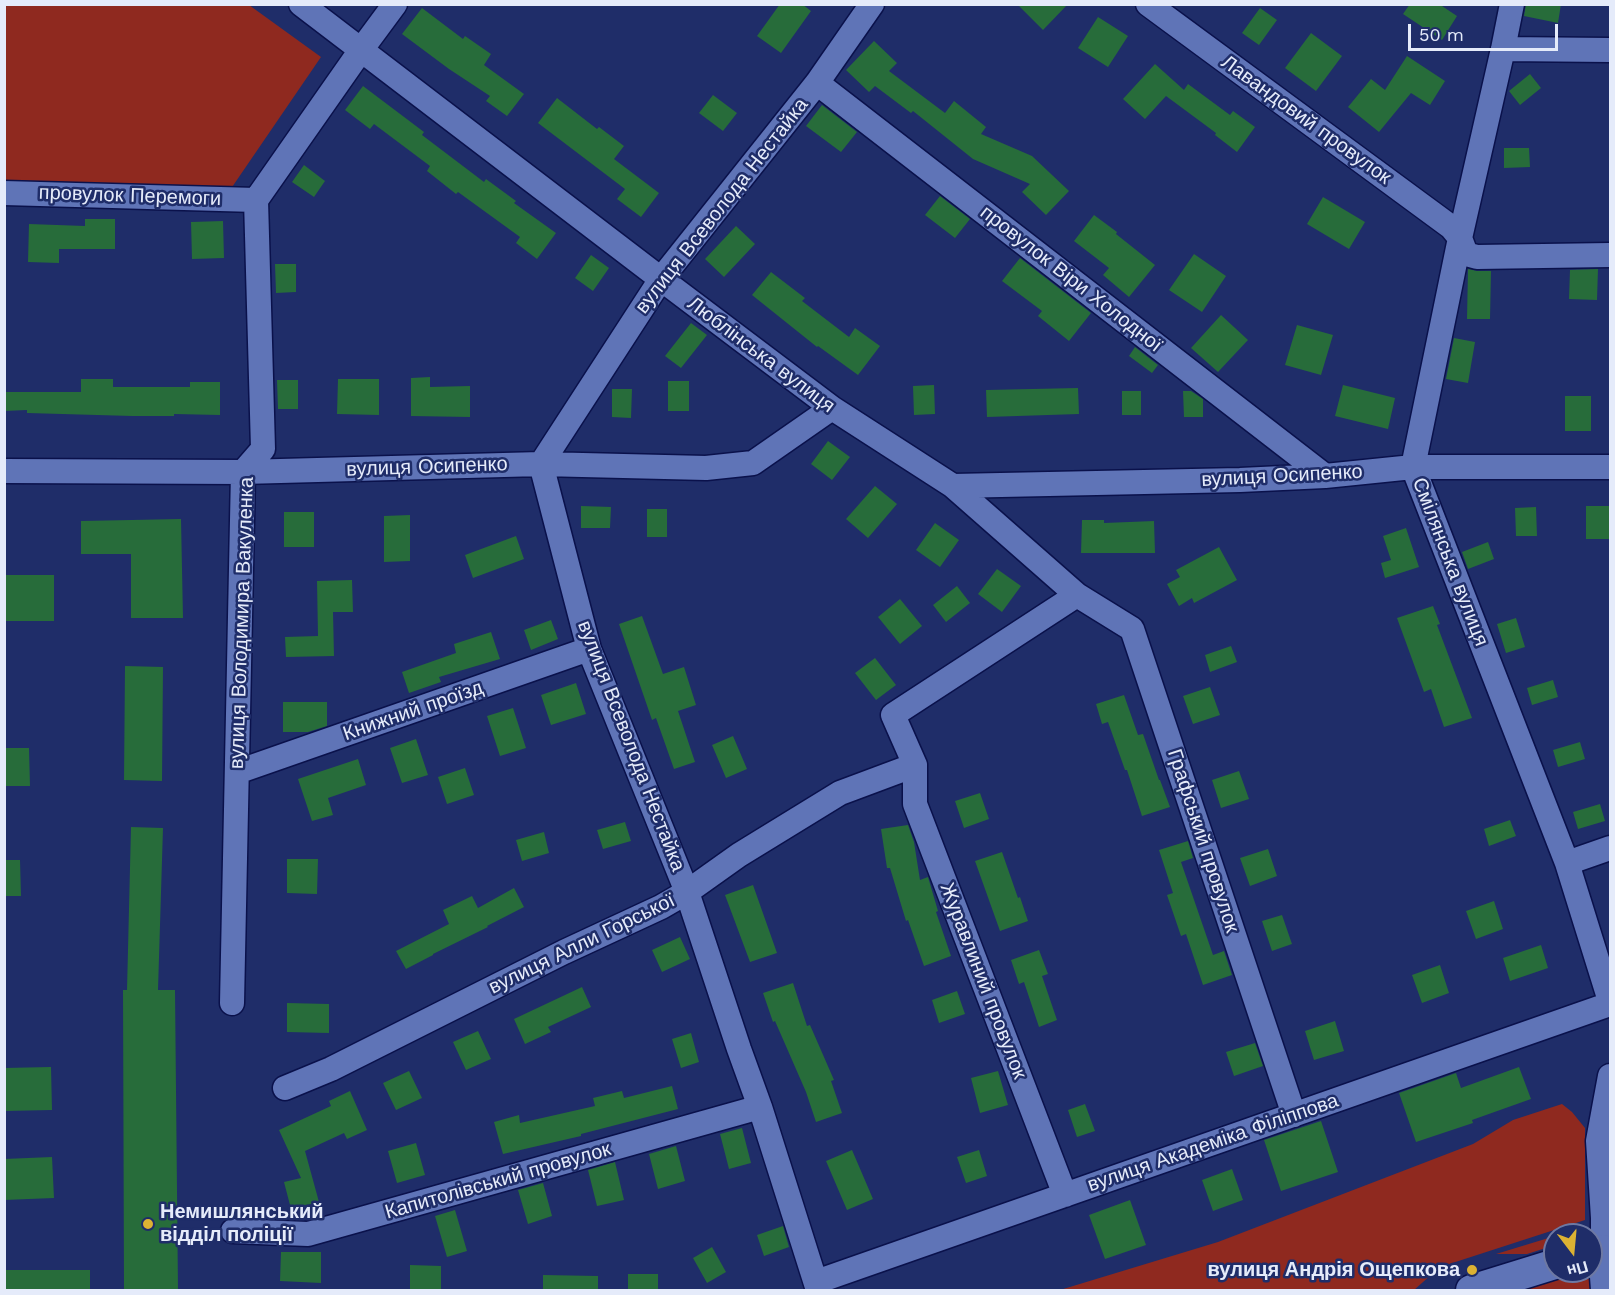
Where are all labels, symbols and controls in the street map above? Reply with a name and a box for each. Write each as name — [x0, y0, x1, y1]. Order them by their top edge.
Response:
scale bar — [1411, 12, 1561, 50]
text: 50 m — [1419, 24, 1464, 45]
street label: Лавандовий провулок — [1216, 50, 1396, 190]
street label: вулиця Всеволода Нестайка — [630, 94, 814, 318]
street label: провулок Перемоги — [38, 181, 222, 211]
street label: провулок Віри Холодної — [975, 201, 1167, 357]
street label: Люблінська вулиця — [683, 292, 839, 418]
street label: вулиця Осипенко — [346, 452, 508, 482]
street label: вулиця Осипенко — [1201, 460, 1363, 492]
street label: Смілянська вулиця — [1407, 474, 1493, 650]
street label: вулиця Володимира Вакуленка — [225, 477, 259, 769]
street label: вулиця Всеволода Нестайка — [572, 617, 690, 875]
street label: Книжний проїзд — [340, 676, 486, 746]
street label: Графський провулок — [1162, 746, 1244, 936]
street label: Журавлиний провулок — [935, 880, 1031, 1082]
street label: вулиця Алли Горської — [485, 888, 679, 1000]
street label: вулиця Академіка Філіппова — [1085, 1089, 1341, 1197]
street label: Капитолівський провулок — [382, 1137, 614, 1225]
place label: Немишлянський відділ поліції — [160, 1200, 324, 1247]
marker: Немишлянський відділ поліції — [141, 1217, 155, 1231]
north arrow — [1543, 1223, 1603, 1283]
text: Пн — [1565, 1257, 1590, 1281]
place label: вулиця Андрія Ощепкова — [1208, 1258, 1460, 1282]
marker: вулиця Андрія Ощепкова — [1465, 1263, 1479, 1277]

